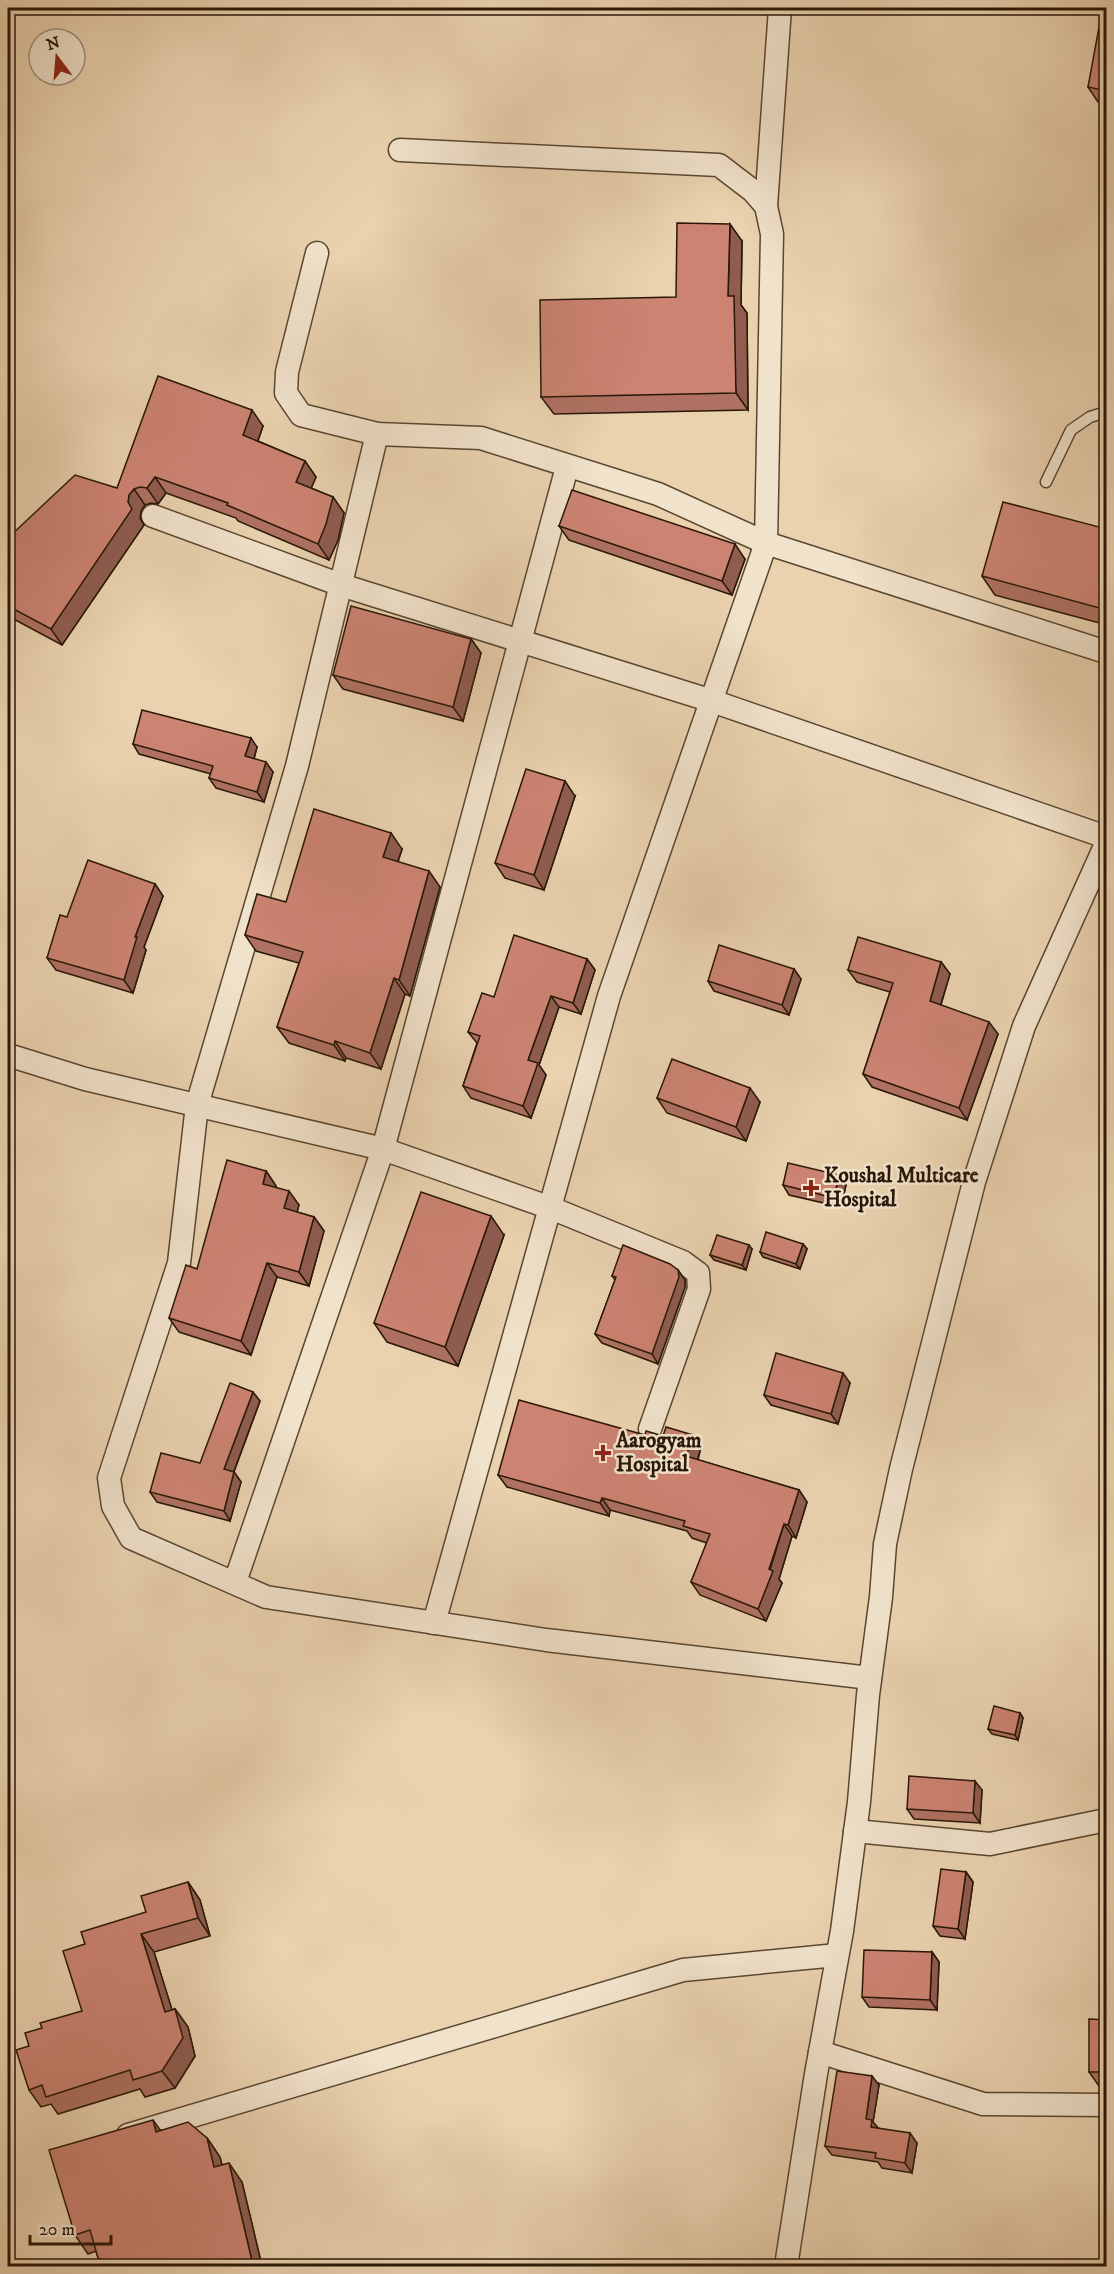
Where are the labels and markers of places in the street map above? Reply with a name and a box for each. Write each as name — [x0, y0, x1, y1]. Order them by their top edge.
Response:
place label: Koushal Multicare Hospital — [824, 1163, 979, 1213]
marker: Koushal Multicare Hospital — [802, 1179, 820, 1197]
place label: Aarogyam Hospital — [615, 1428, 702, 1478]
marker: Aarogyam Hospital — [594, 1444, 612, 1462]

